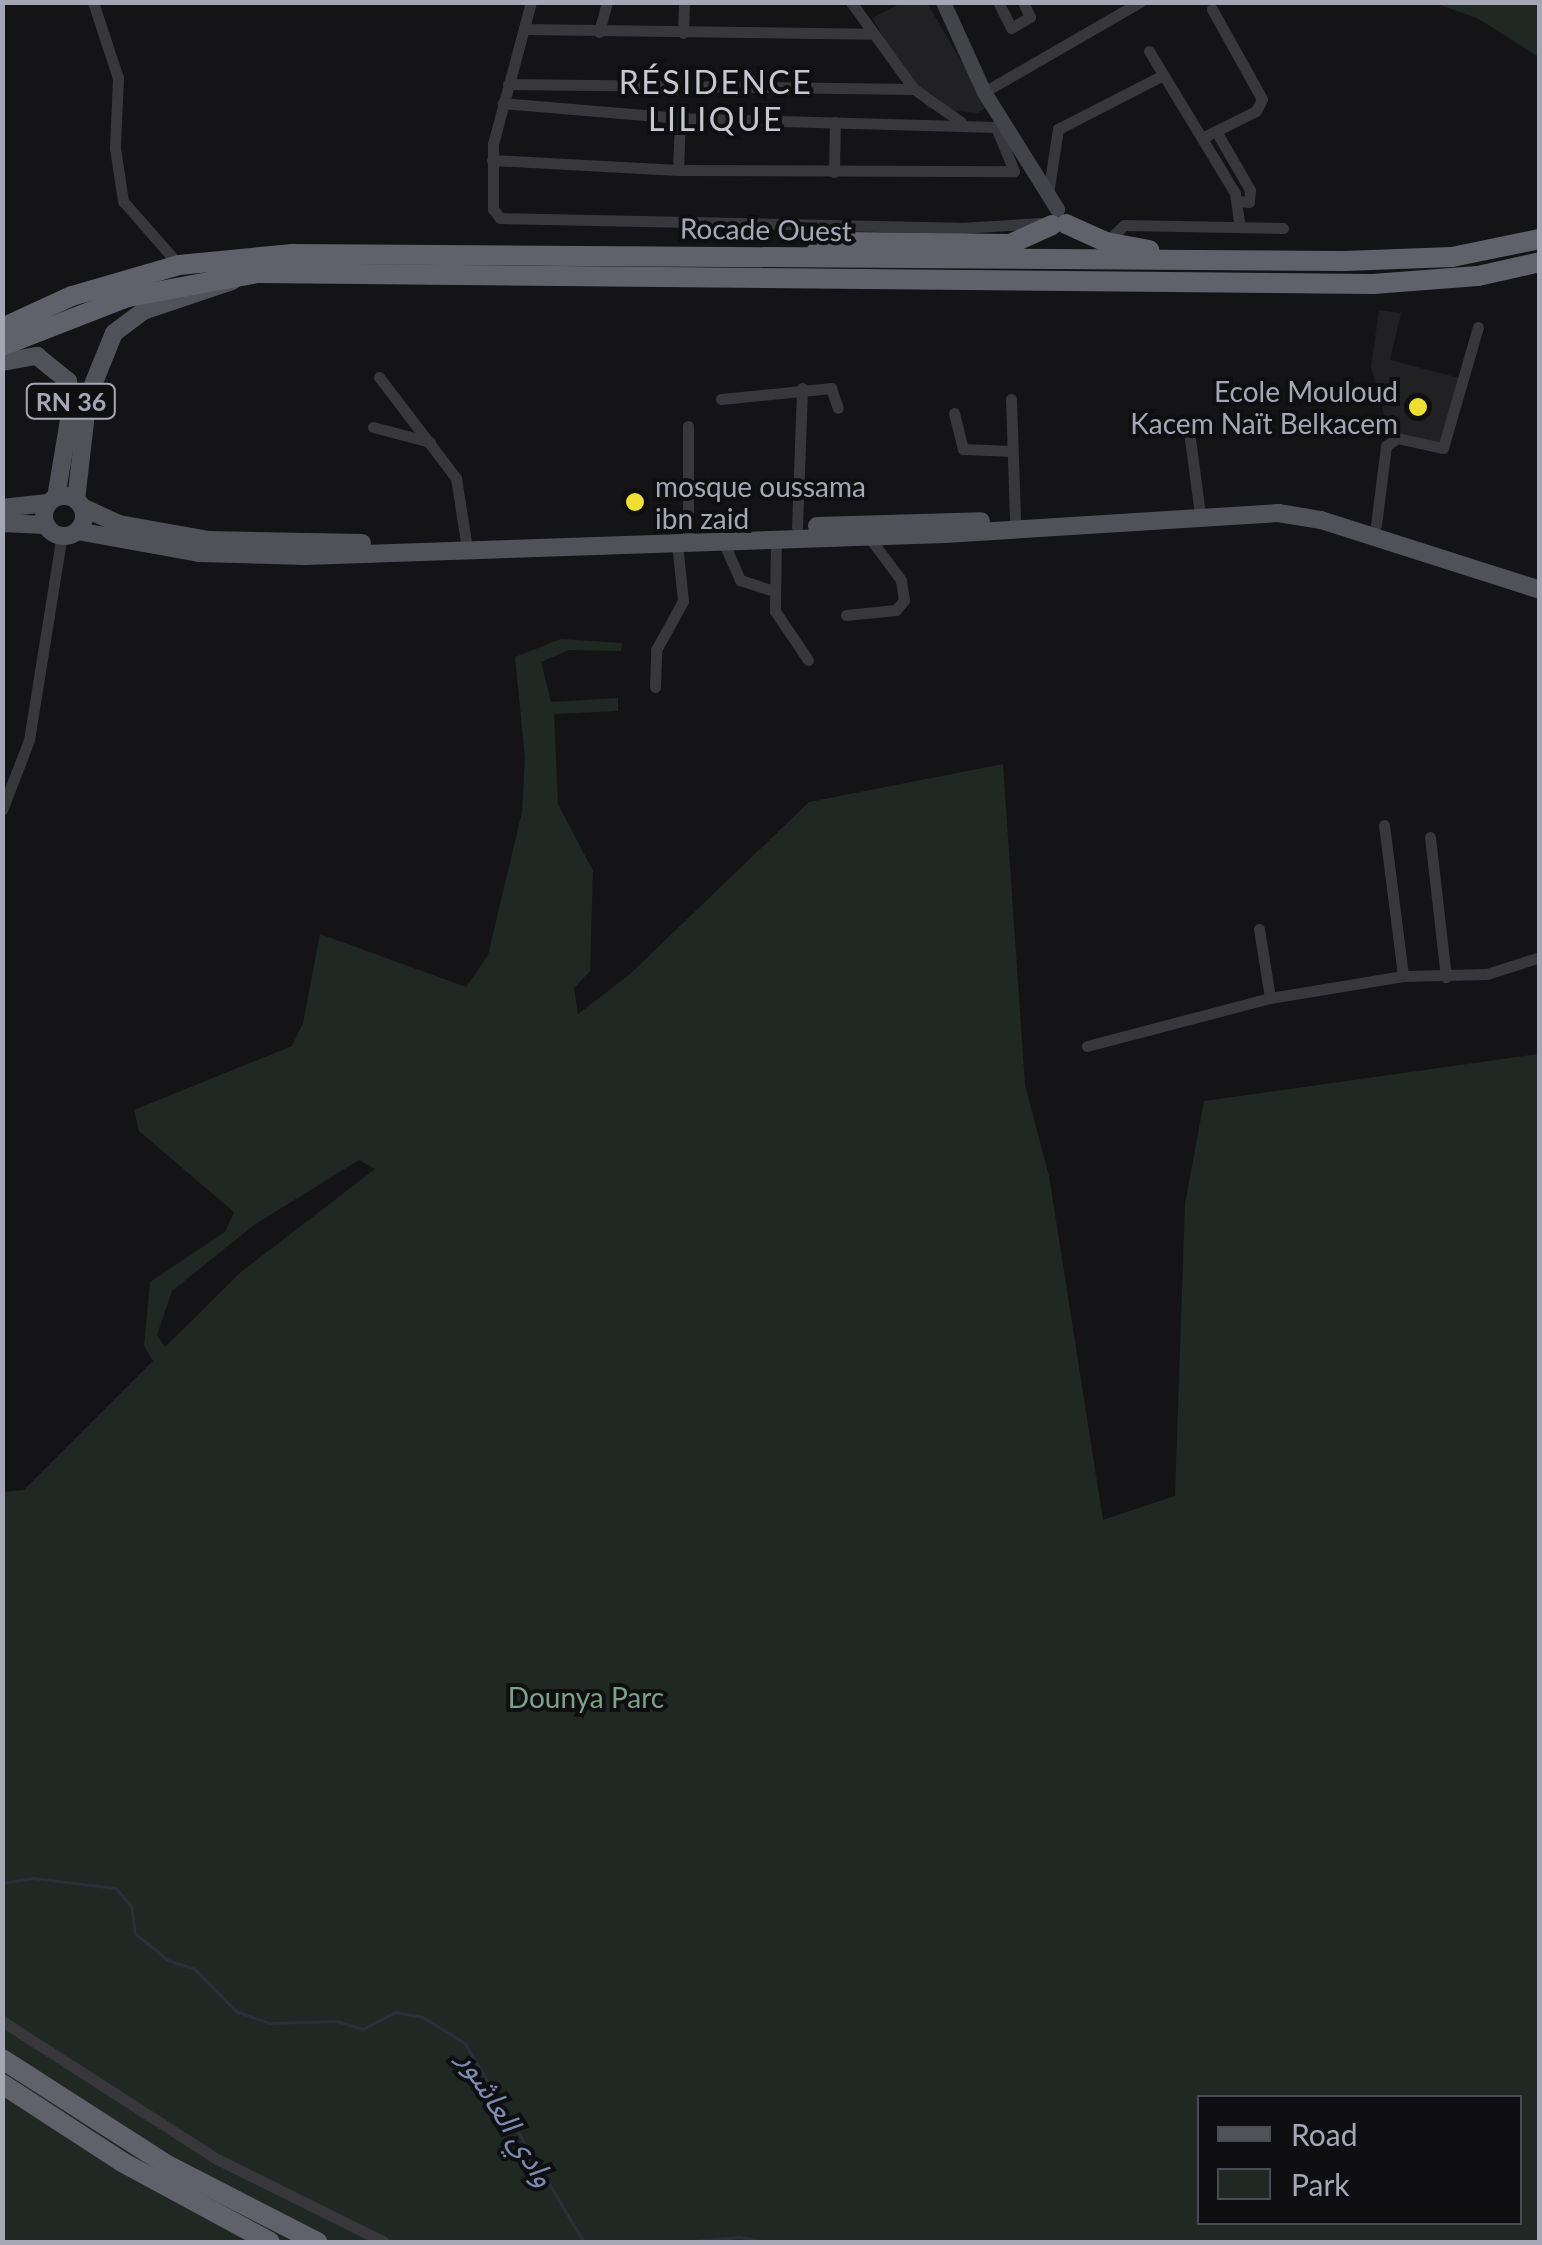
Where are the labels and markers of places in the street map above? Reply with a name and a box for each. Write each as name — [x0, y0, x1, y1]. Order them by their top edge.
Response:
place label: Ecole Mouloud Kacem Naït Belkacem — [1130, 374, 1398, 440]
marker: Ecole Mouloud Kacem Naït Belkacem — [1407, 396, 1429, 418]
place label: mosque oussama ibn zaid — [655, 469, 866, 535]
marker: mosque oussama ibn zaid — [624, 491, 646, 513]

